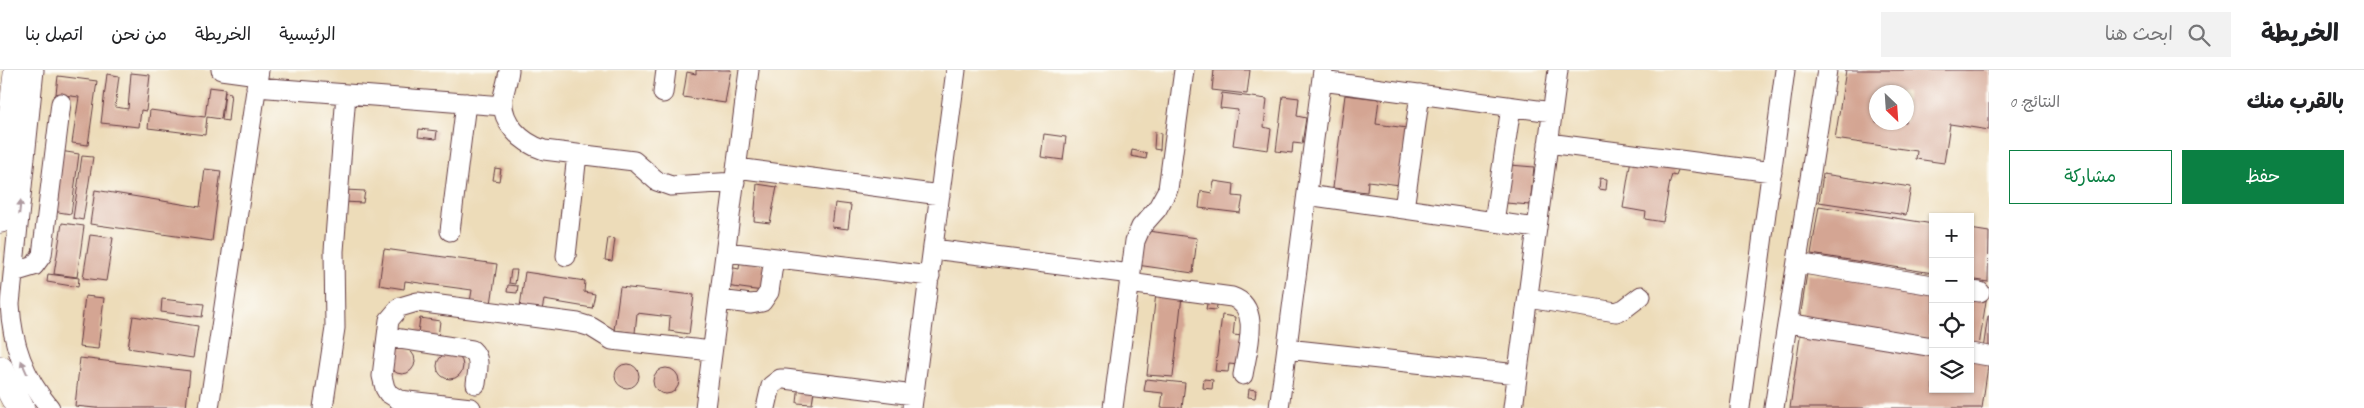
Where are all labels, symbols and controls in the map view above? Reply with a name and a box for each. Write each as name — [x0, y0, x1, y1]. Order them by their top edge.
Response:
search box — [1881, 12, 2231, 57]
text: الخريطة — [2261, 18, 2339, 48]
icon: search — [2185, 21, 2213, 49]
text: ابحث هنا — [2105, 22, 2173, 46]
text: اتصل بنا — [25, 23, 83, 45]
text: من نحن — [111, 23, 167, 45]
text: الخريطة — [195, 23, 251, 45]
text: الرئيسية — [279, 23, 336, 45]
north arrow — [1869, 85, 1914, 130]
text: بالقرب منك — [2247, 88, 2344, 114]
text: النتائج: 0 — [2009, 92, 2060, 112]
button: مشاركة — [2009, 150, 2172, 204]
button: حفظ — [2182, 150, 2344, 204]
one-way arrow — [16, 199, 24, 215]
map controls — [1929, 213, 1974, 393]
button: + — [1929, 213, 1974, 258]
button: − — [1929, 258, 1974, 303]
button: locate — [1929, 303, 1974, 348]
button: layers — [1929, 348, 1974, 393]
one-way arrow — [19, 360, 27, 374]

